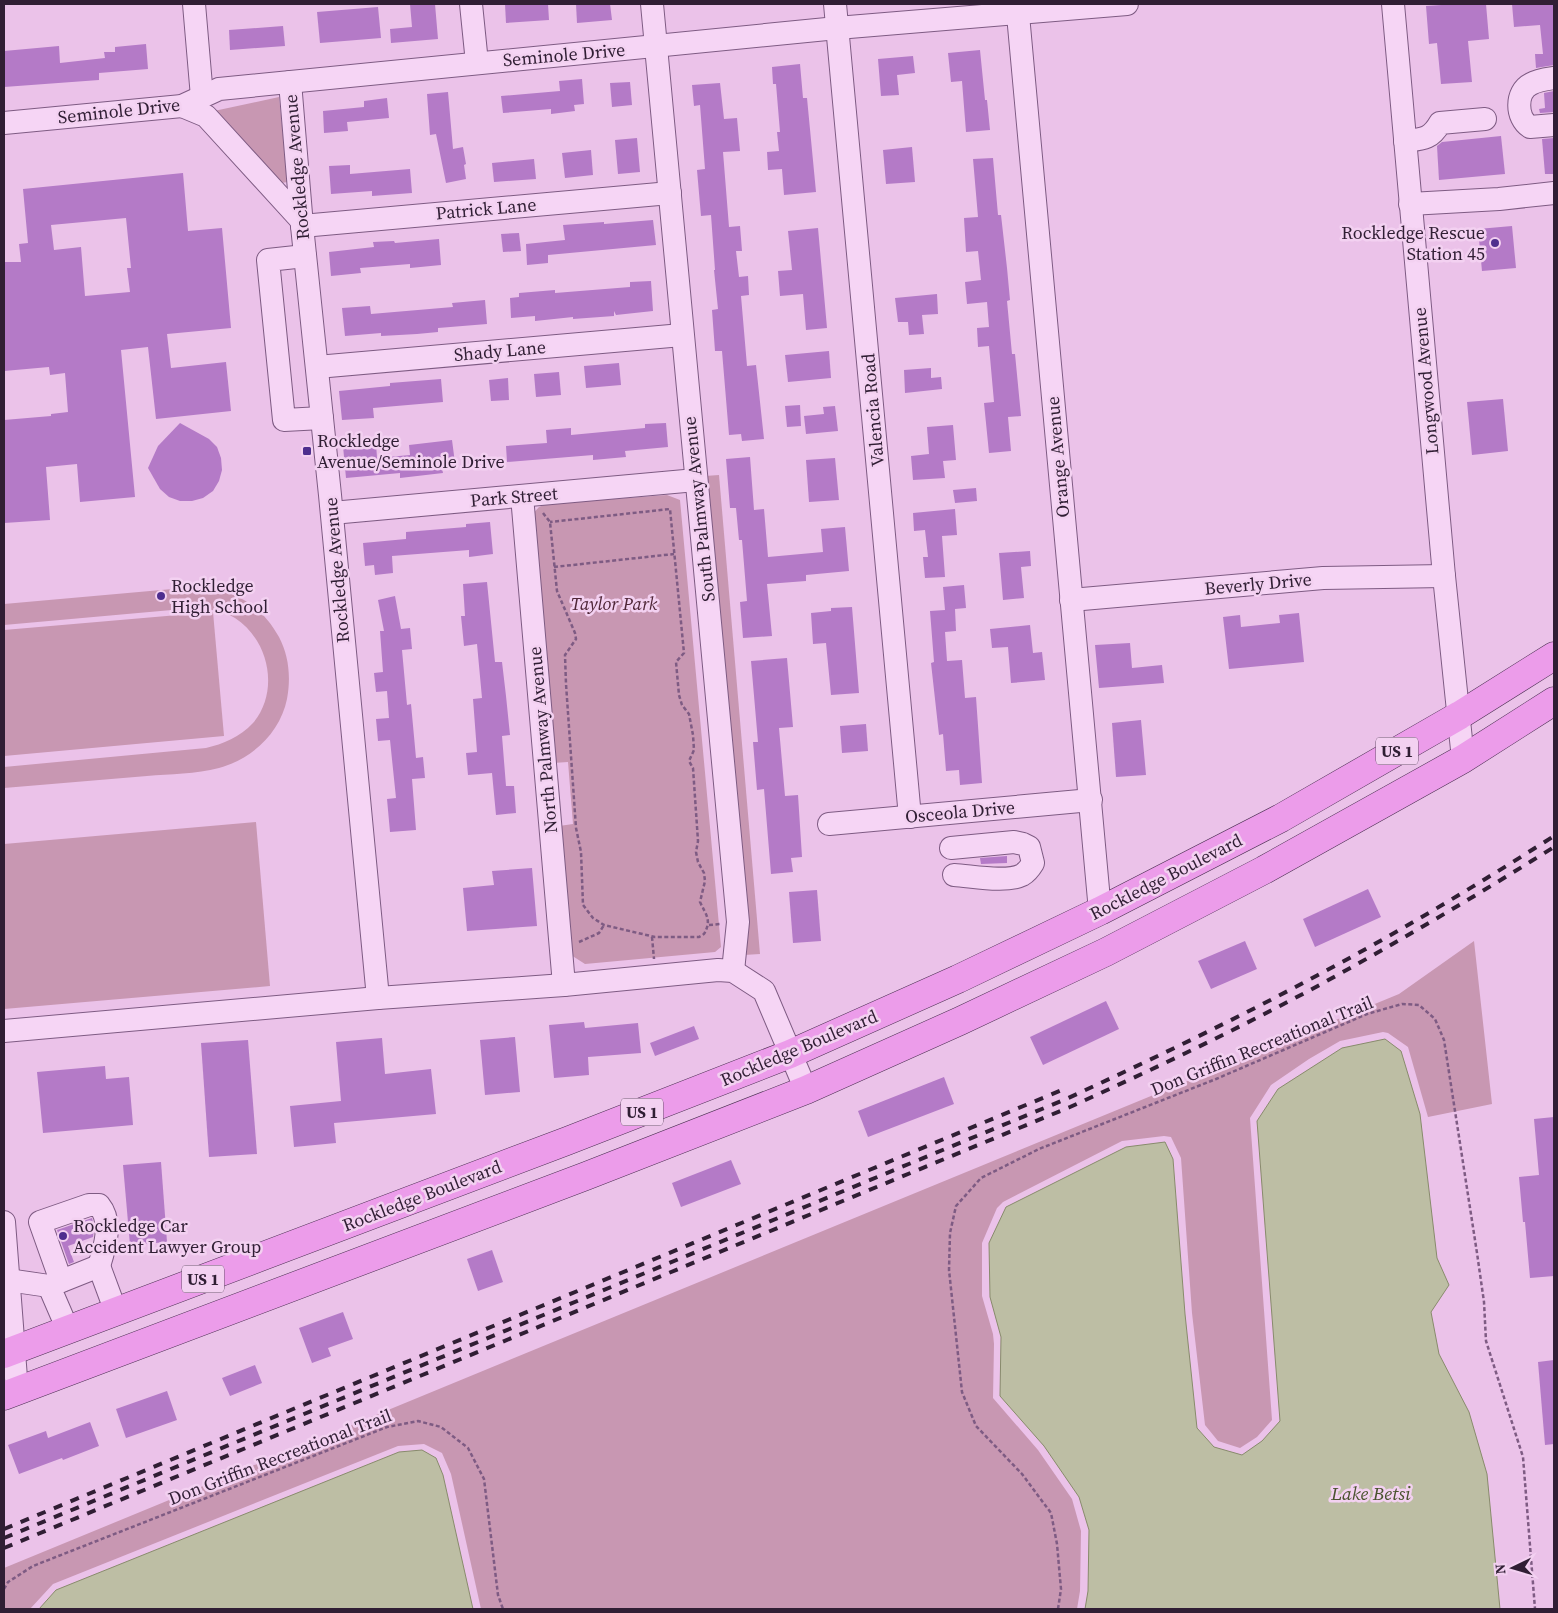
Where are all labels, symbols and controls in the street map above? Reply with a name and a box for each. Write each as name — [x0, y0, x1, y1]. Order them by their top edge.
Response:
street label: Seminole Drive — [502, 37, 626, 72]
street label: Seminole Drive — [57, 92, 181, 129]
street label: Rockledge Avenue — [278, 93, 315, 241]
street label: Patrick Lane — [435, 192, 537, 225]
place label: Rockledge Rescue Station 45 — [1341, 220, 1485, 266]
marker: Rockledge Rescue Station 45 — [1489, 237, 1501, 249]
street label: Longwood Avenue — [1407, 306, 1444, 456]
street label: Shady Lane — [453, 334, 547, 367]
street label: Valencia Road — [855, 352, 890, 468]
street label: Orange Avenue — [1040, 395, 1075, 519]
street label: South Palmway Avenue — [676, 415, 721, 603]
place label: Rockledge Avenue/Seminole Drive — [317, 428, 505, 474]
marker: Rockledge Avenue/Seminole Drive — [301, 445, 313, 457]
street label: Park Street — [469, 480, 559, 513]
street label: Rockledge Avenue — [318, 496, 355, 644]
street label: Beverly Drive — [1203, 566, 1313, 601]
place label: Rockledge High School — [171, 573, 268, 619]
marker: Rockledge High School — [155, 590, 167, 602]
park label: Taylor Park — [571, 591, 658, 616]
street label: North Palmway Avenue — [522, 646, 563, 835]
road number: US 1 — [1376, 738, 1418, 764]
street label: Osceola Drive — [904, 794, 1016, 829]
street label: Rockledge Boulevard — [1085, 827, 1246, 926]
street label: Don Griffin Recreational Trail — [1147, 989, 1377, 1102]
street label: Rockledge Boulevard — [716, 1003, 881, 1092]
road number: US 1 — [621, 1098, 663, 1126]
street label: Rockledge Boulevard — [339, 1154, 505, 1237]
place label: Rockledge Car Accident Lawyer Group — [73, 1213, 261, 1259]
marker: Rockledge Car Accident Lawyer Group — [57, 1230, 69, 1242]
road number: US 1 — [182, 1266, 224, 1292]
street label: Don Griffin Recreational Trail — [164, 1402, 395, 1511]
water label: Lake Betsi — [1330, 1480, 1411, 1506]
north arrow — [1488, 1543, 1538, 1593]
text: N — [1490, 1563, 1510, 1575]

